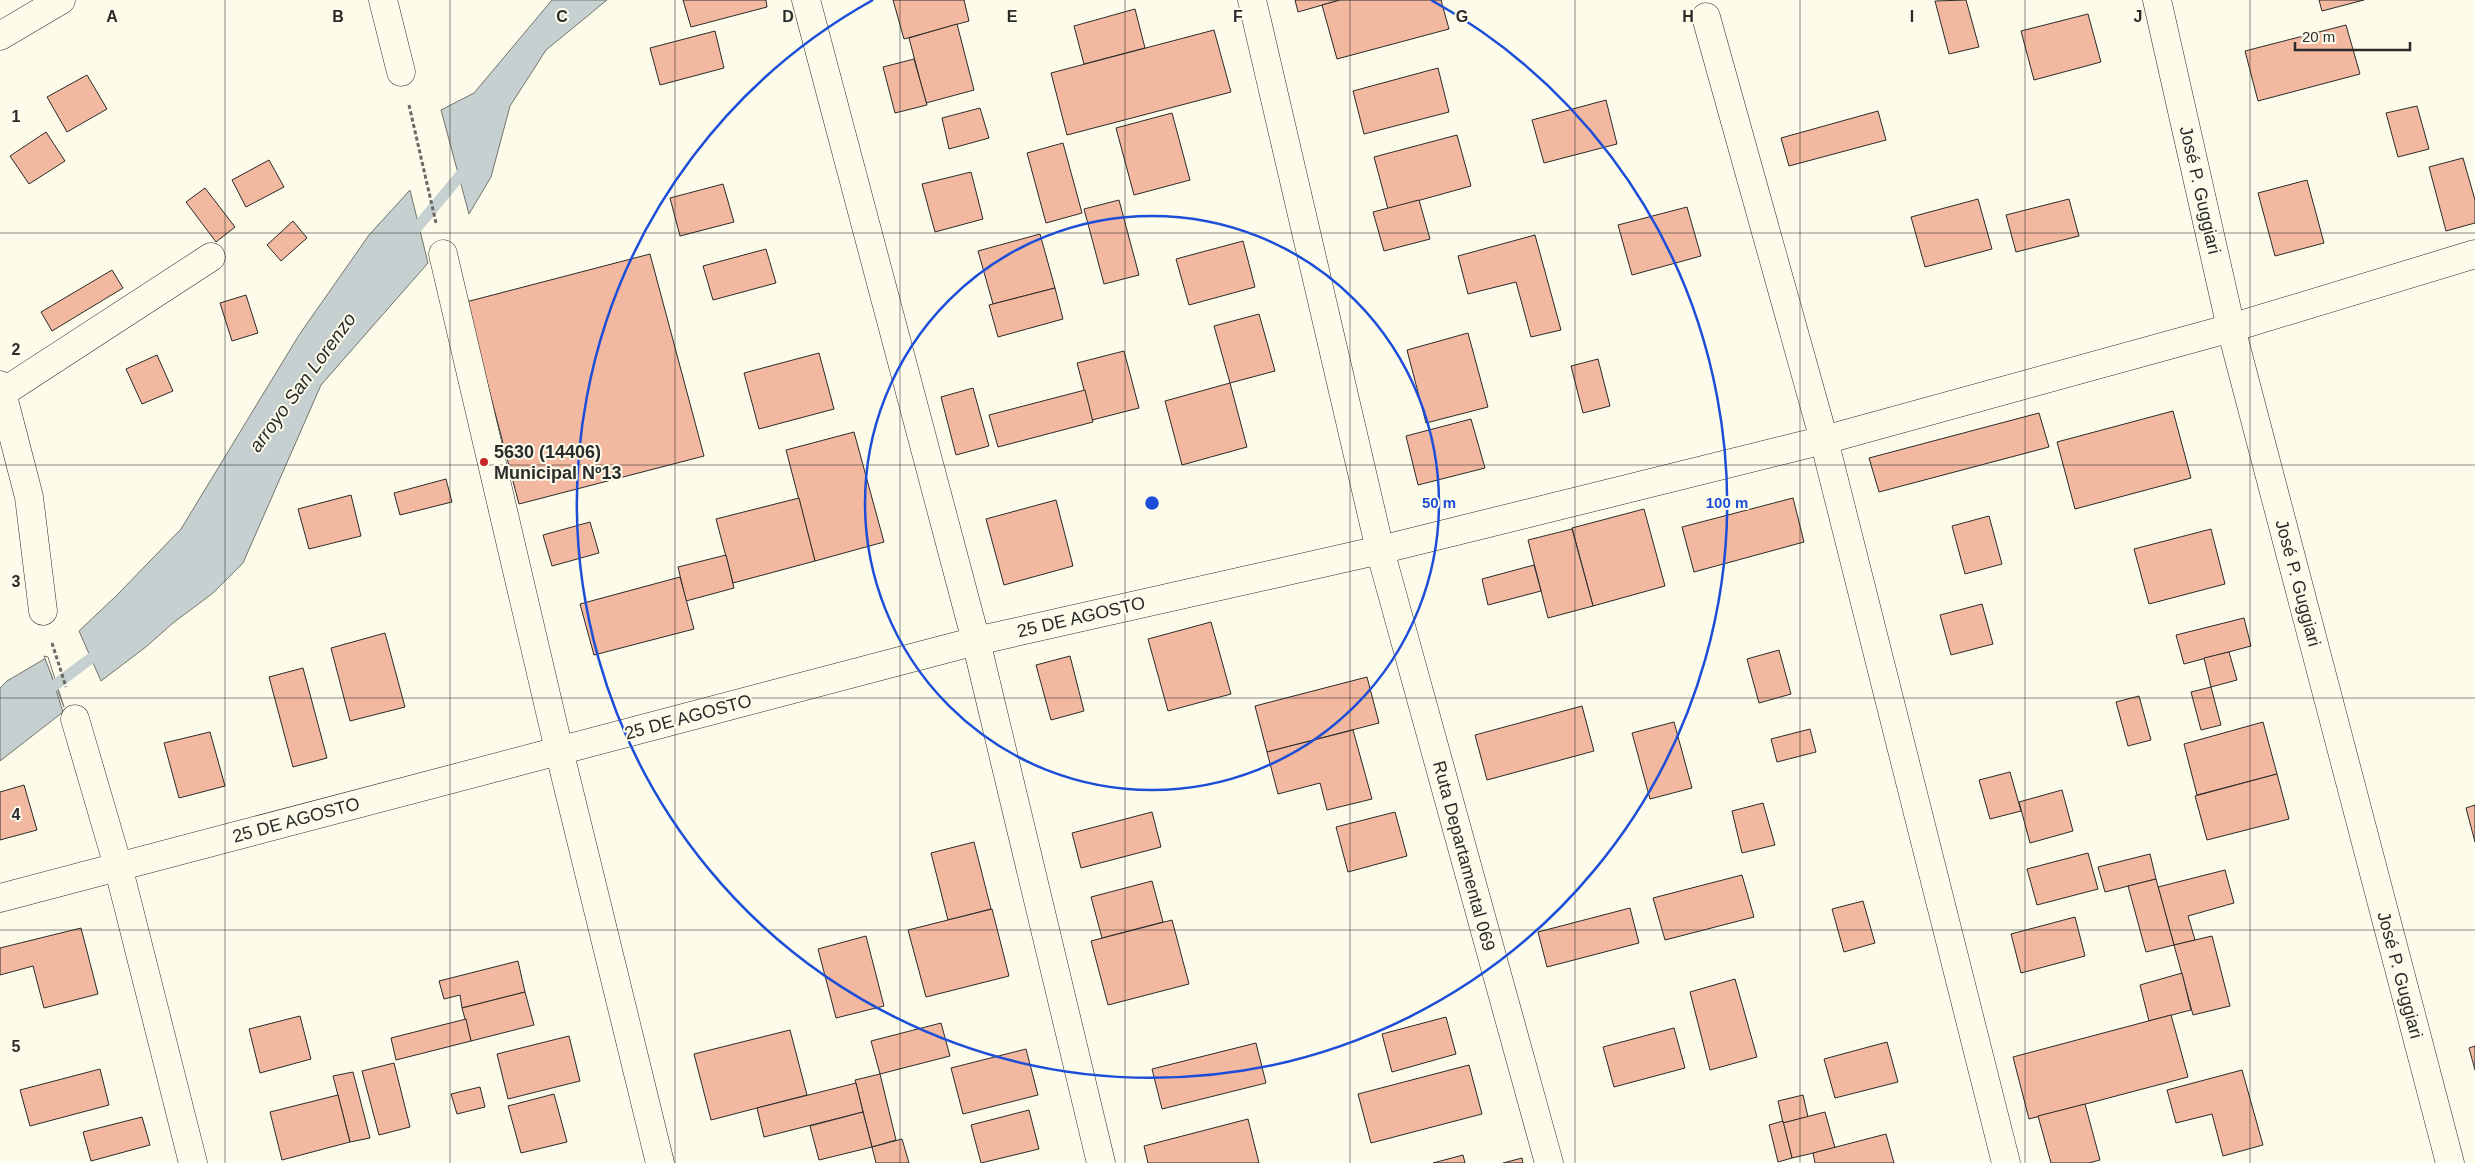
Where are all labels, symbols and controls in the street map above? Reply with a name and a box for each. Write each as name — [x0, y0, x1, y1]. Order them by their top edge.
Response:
text: A — [106, 8, 118, 25]
text: B — [332, 8, 344, 25]
text: C — [556, 8, 568, 25]
text: D — [782, 8, 794, 25]
text: E — [1007, 8, 1018, 25]
text: F — [1233, 8, 1243, 25]
text: G — [1456, 8, 1468, 25]
text: H — [1682, 8, 1694, 25]
text: I — [1910, 8, 1914, 25]
text: J — [2134, 8, 2142, 25]
scale bar — [2295, 20, 2410, 52]
text: 20 m — [2302, 28, 2335, 45]
text: 1 — [12, 108, 21, 125]
street label: José P. Guggiari — [2176, 124, 2224, 256]
water label: arroyo San Lorenzo — [245, 309, 360, 456]
text: 2 — [12, 341, 21, 358]
place label: 5630 (14406) Municipal Nº13 — [494, 442, 622, 483]
marker: 5630 (14406) Municipal Nº13 — [478, 456, 490, 468]
centre of rings — [1143, 494, 1161, 512]
text: 50 m — [1422, 494, 1456, 511]
text: 100 m — [1706, 494, 1748, 511]
street label: José P. Guggiari — [2271, 517, 2325, 649]
text: 3 — [12, 573, 21, 590]
street label: 25 DE AGOSTO — [1015, 593, 1147, 641]
street label: 25 DE AGOSTO — [622, 690, 754, 744]
street label: Ruta Departamental 069 — [1429, 759, 1499, 953]
street label: 25 DE AGOSTO — [230, 793, 362, 847]
text: 4 — [12, 806, 21, 823]
street label: José P. Guggiari — [2373, 909, 2427, 1041]
text: 5 — [12, 1038, 21, 1055]

